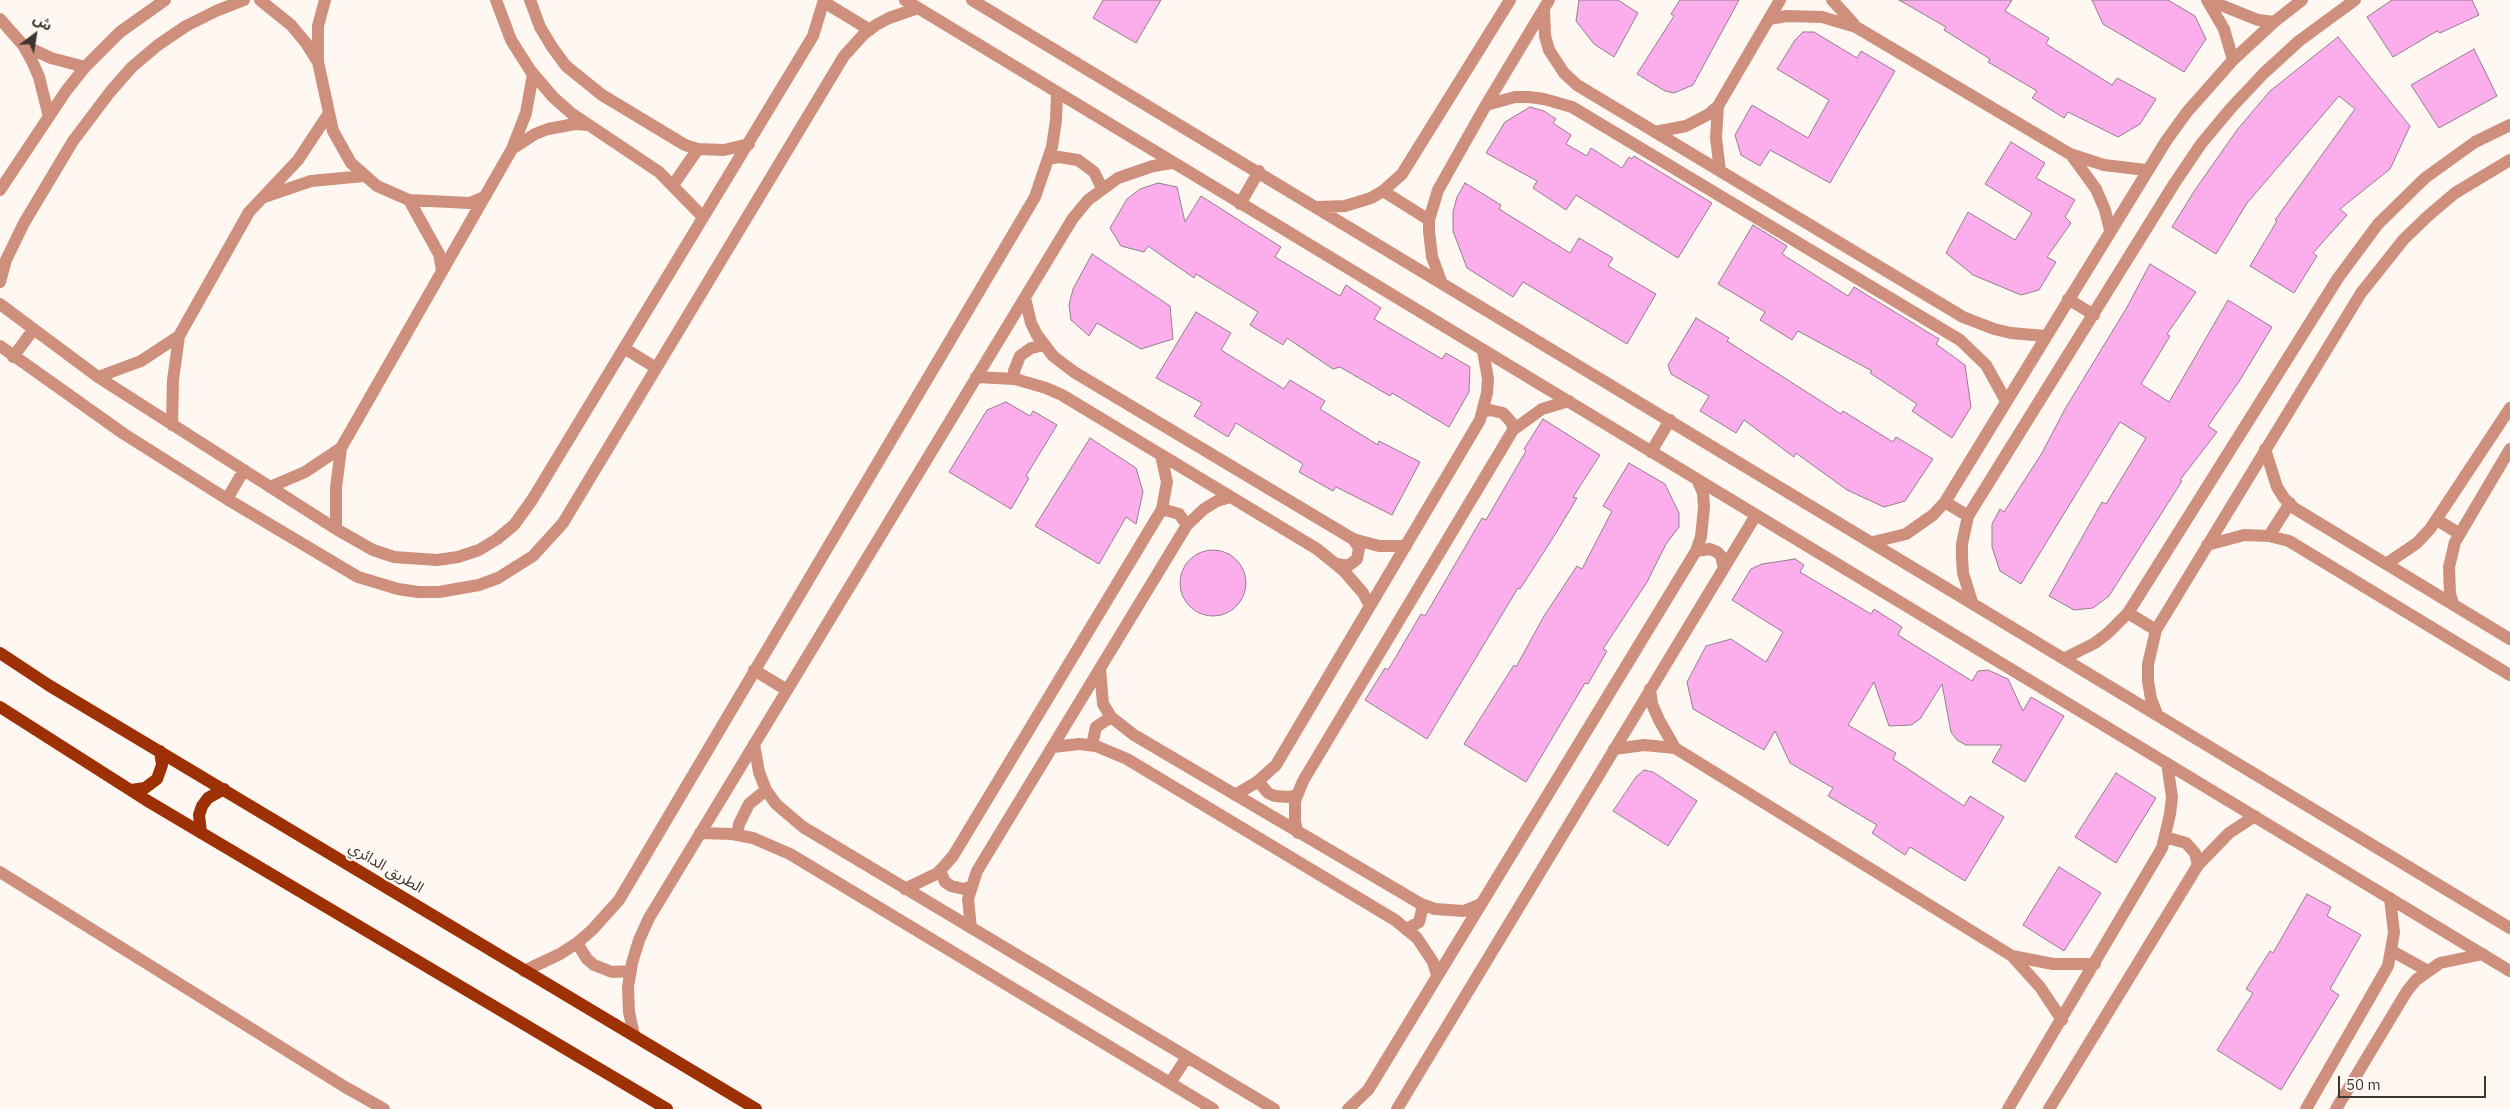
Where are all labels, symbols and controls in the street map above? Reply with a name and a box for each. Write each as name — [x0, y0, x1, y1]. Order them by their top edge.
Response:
text: ش — [30, 9, 56, 35]
north arrow — [10, 10, 60, 60]
street label: الطريق الدائري — [345, 839, 427, 897]
scale bar — [2340, 1066, 2488, 1098]
text: 50 m — [2346, 1075, 2381, 1094]

